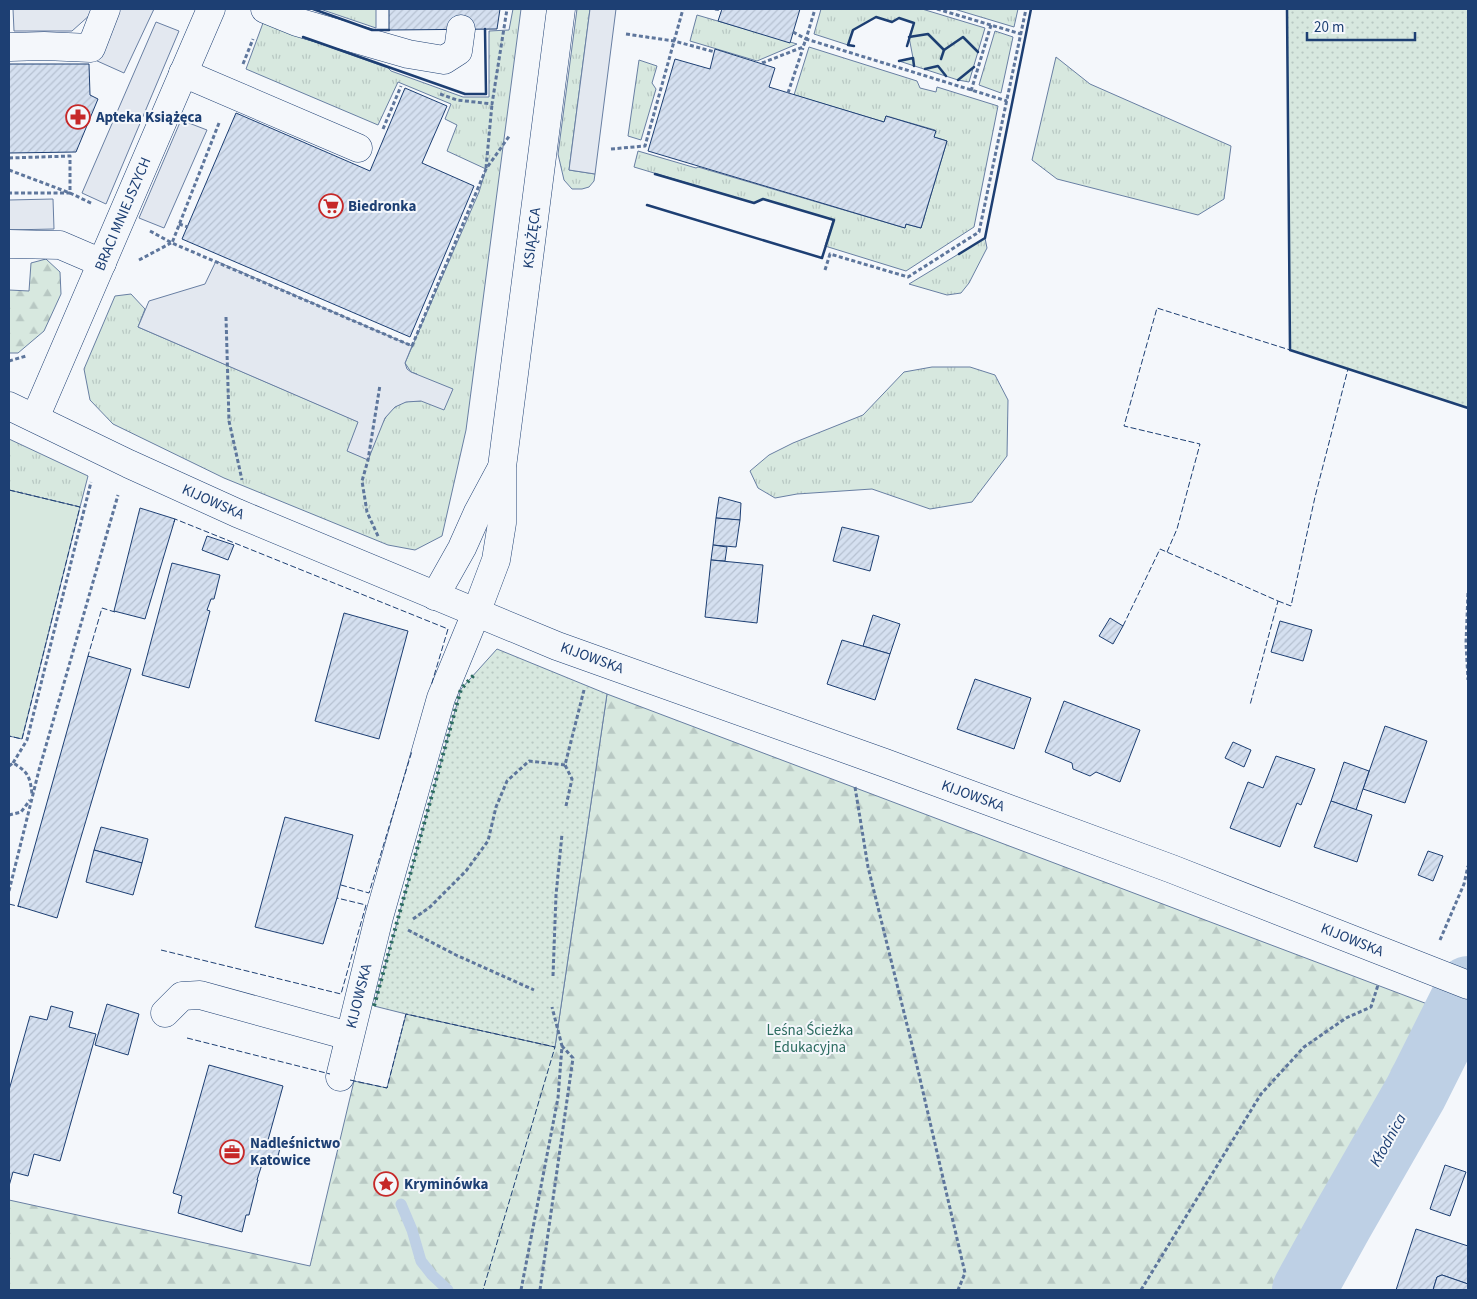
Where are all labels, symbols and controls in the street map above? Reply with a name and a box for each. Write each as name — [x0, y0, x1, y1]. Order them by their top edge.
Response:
scale bar — [1307, 10, 1414, 42]
text: 20 m — [1314, 17, 1344, 38]
pharmacy icon: Apteka Książęca — [65, 104, 91, 130]
place label: Apteka Książęca — [95, 107, 202, 128]
street label: BRACI MNIEJSZYCH — [90, 154, 156, 274]
supermarket icon: Biedronka — [318, 193, 344, 219]
place label: Biedronka — [348, 196, 416, 217]
street label: KSIĄŻĘCA — [518, 205, 546, 270]
street label: KIJOWSKA — [179, 479, 248, 525]
street label: KIJOWSKA — [557, 637, 627, 679]
street label: KIJOWSKA — [938, 775, 1008, 817]
street label: KIJOWSKA — [1317, 918, 1387, 962]
street label: KIJOWSKA — [341, 961, 377, 1031]
park label: Leśna Ścieżka Edukacyjna — [767, 1020, 853, 1058]
water label: Kłodnica — [1364, 1109, 1412, 1171]
place label: Nadleśnictwo Katowice — [250, 1133, 340, 1171]
office icon: Nadleśnictwo Katowice — [219, 1139, 245, 1165]
place icon: Kryminówka — [373, 1171, 399, 1197]
place label: Kryminówka — [404, 1174, 489, 1195]

